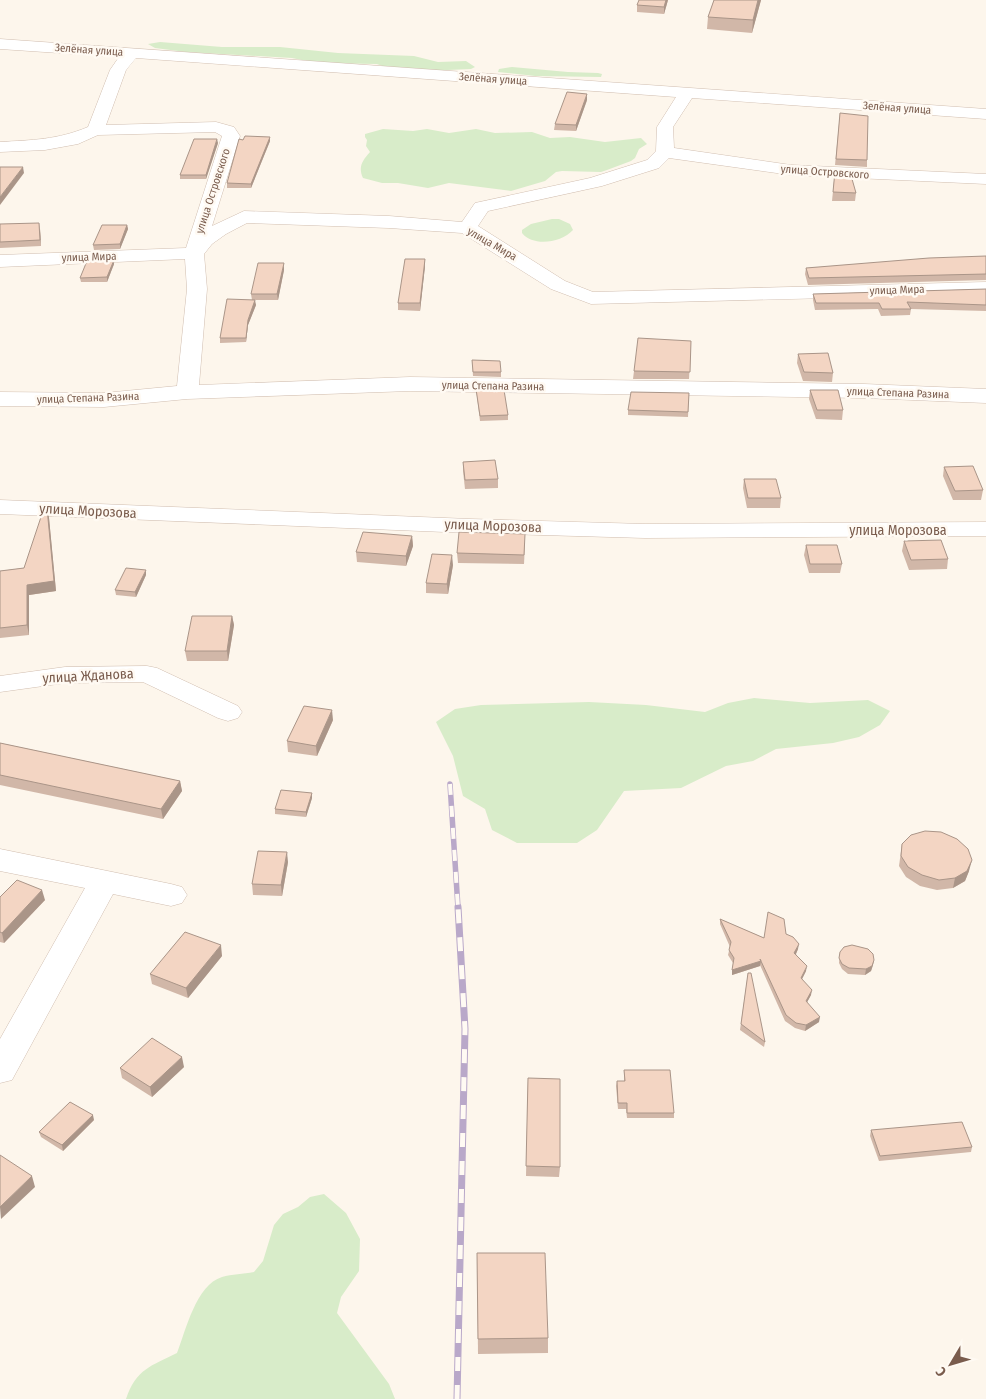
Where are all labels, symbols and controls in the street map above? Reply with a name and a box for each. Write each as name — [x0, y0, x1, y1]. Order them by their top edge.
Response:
street label: Зелёная улица — [54, 41, 124, 59]
street label: Зелёная улица — [458, 70, 528, 88]
street label: Зелёная улица — [862, 99, 932, 117]
street label: улица Островского — [193, 147, 233, 235]
street label: улица Островского — [780, 162, 870, 182]
street label: улица Мира — [465, 225, 519, 263]
street label: улица Мира — [61, 250, 117, 264]
street label: улица Мира — [869, 283, 925, 297]
street label: улица Степана Разина — [442, 379, 544, 393]
street label: улица Степана Разина — [847, 385, 949, 401]
street label: улица Степана Разина — [37, 390, 139, 406]
street label: улица Морозова — [39, 500, 137, 522]
street label: улица Морозова — [444, 516, 542, 536]
street label: улица Морозова — [849, 522, 947, 539]
street label: улица Жданова — [42, 665, 134, 687]
north arrow — [926, 1339, 976, 1389]
text: С — [932, 1363, 950, 1380]

